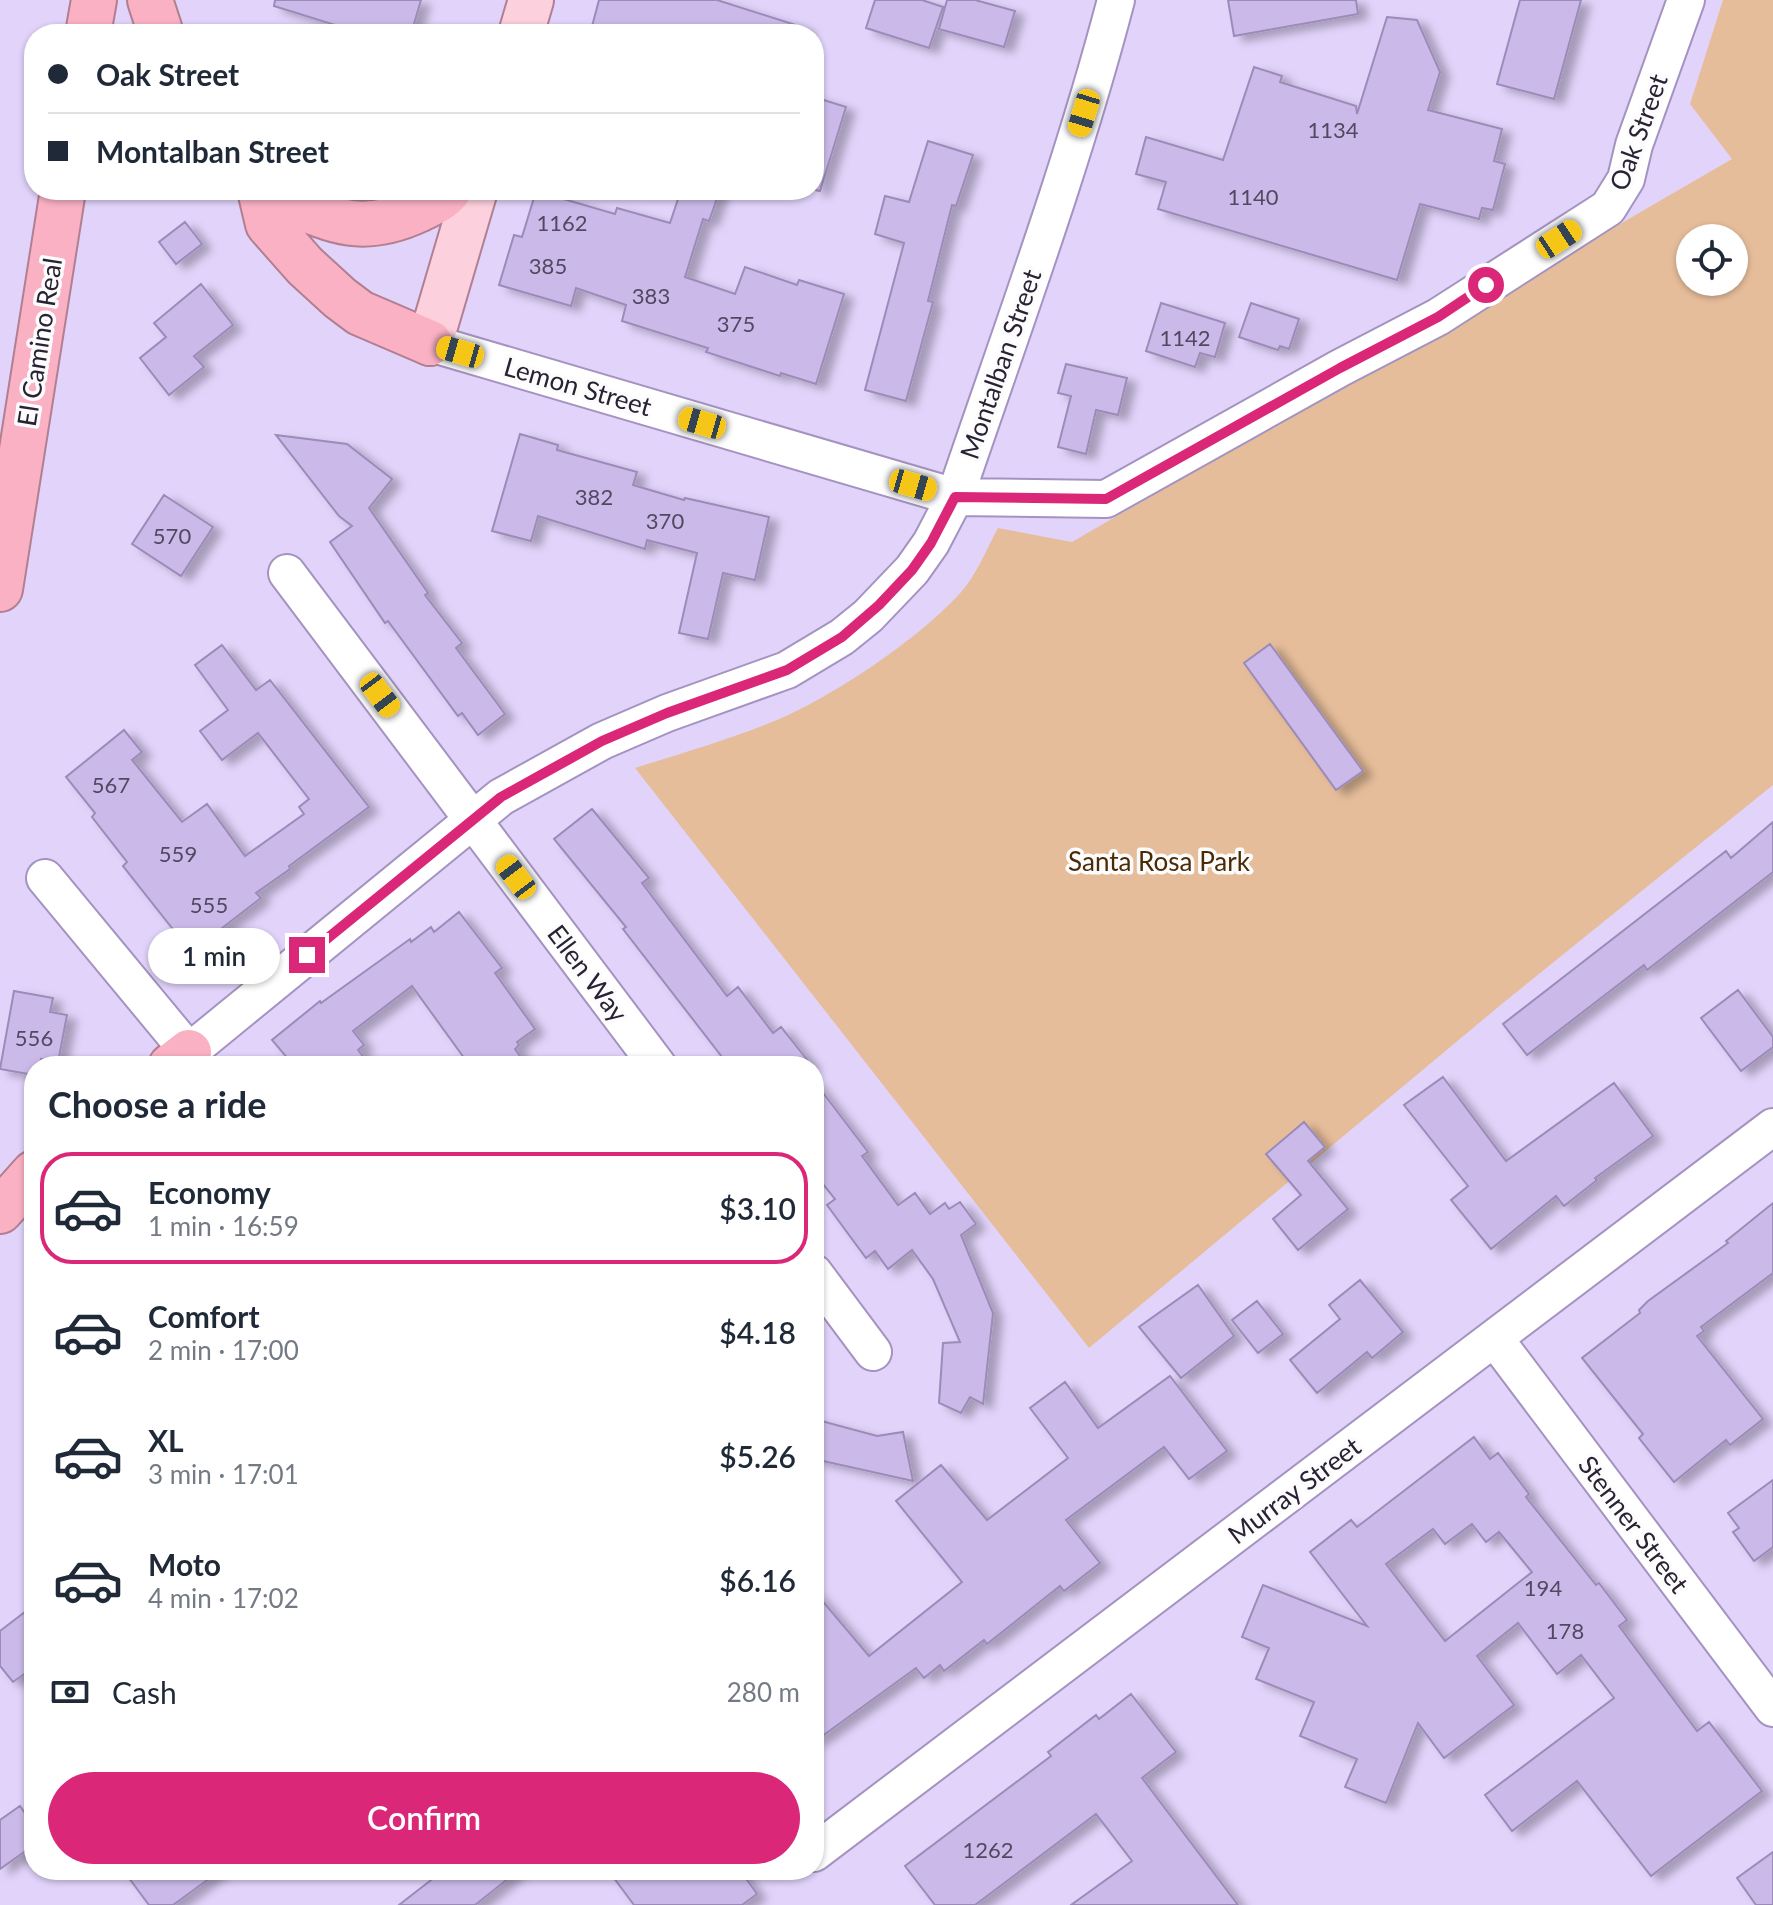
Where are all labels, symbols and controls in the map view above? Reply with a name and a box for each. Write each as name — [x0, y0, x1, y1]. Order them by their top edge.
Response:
text: Oak Street — [96, 56, 239, 92]
street label: Oak Street — [1602, 69, 1674, 195]
car — [1066, 87, 1102, 139]
house number: 1134 — [1307, 116, 1359, 143]
text: Montalban Street — [96, 133, 329, 169]
house number: 1140 — [1227, 183, 1279, 210]
house number: 1162 — [536, 209, 588, 236]
car — [1532, 216, 1586, 262]
map controls — [1676, 224, 1748, 296]
button: locate — [1676, 224, 1748, 296]
house number: 385 — [529, 252, 567, 279]
street label: El Camino Real — [10, 256, 68, 428]
street label: Montalban Street — [953, 264, 1048, 463]
route start — [1468, 267, 1504, 303]
house number: 383 — [632, 282, 670, 309]
house number: 375 — [717, 310, 755, 337]
house number: 1142 — [1159, 324, 1211, 351]
car — [434, 334, 486, 370]
street label: Lemon Street — [501, 350, 656, 422]
car — [676, 405, 728, 441]
car — [887, 467, 939, 503]
house number: 382 — [575, 483, 613, 510]
house number: 370 — [646, 507, 684, 534]
house number: 570 — [153, 522, 191, 549]
car — [356, 669, 404, 721]
house number: 567 — [92, 771, 130, 798]
house number: 559 — [159, 840, 197, 867]
park label: Santa Rosa Park — [1068, 845, 1251, 877]
car — [492, 851, 540, 903]
house number: 555 — [190, 891, 228, 918]
street label: Ellen Way — [541, 918, 635, 1028]
callout: 1 min — [147, 927, 279, 983]
route end — [289, 937, 325, 973]
text: 1 min — [182, 940, 246, 972]
house number: 556 — [15, 1024, 53, 1051]
text: Choose a ride — [48, 1082, 267, 1126]
icon: car — [52, 1172, 124, 1244]
text: Economy — [148, 1174, 271, 1210]
text: $3.10 — [719, 1190, 796, 1226]
text: 1 min · 16:59 — [148, 1210, 299, 1242]
icon: car — [52, 1296, 124, 1368]
text: Comfort — [148, 1298, 260, 1334]
text: $4.18 — [719, 1314, 796, 1350]
text: 2 min · 17:00 — [148, 1334, 299, 1366]
icon: car — [52, 1420, 124, 1492]
text: XL — [148, 1422, 184, 1458]
street label: Murray Street — [1221, 1429, 1367, 1550]
text: $5.26 — [719, 1438, 796, 1474]
street label: Stenner Street — [1572, 1449, 1696, 1599]
text: 3 min · 17:01 — [148, 1458, 299, 1490]
icon: car — [52, 1544, 124, 1616]
text: Moto — [148, 1546, 221, 1582]
text: $6.16 — [719, 1562, 796, 1598]
house number: 194 — [1524, 1574, 1562, 1601]
text: 4 min · 17:02 — [148, 1582, 299, 1614]
house number: 178 — [1546, 1617, 1584, 1644]
icon: cash — [48, 1670, 92, 1714]
text: Cash — [112, 1674, 177, 1710]
text: 280 m — [727, 1676, 800, 1708]
button: Confirm — [48, 1772, 800, 1864]
house number: 1262 — [962, 1836, 1014, 1863]

